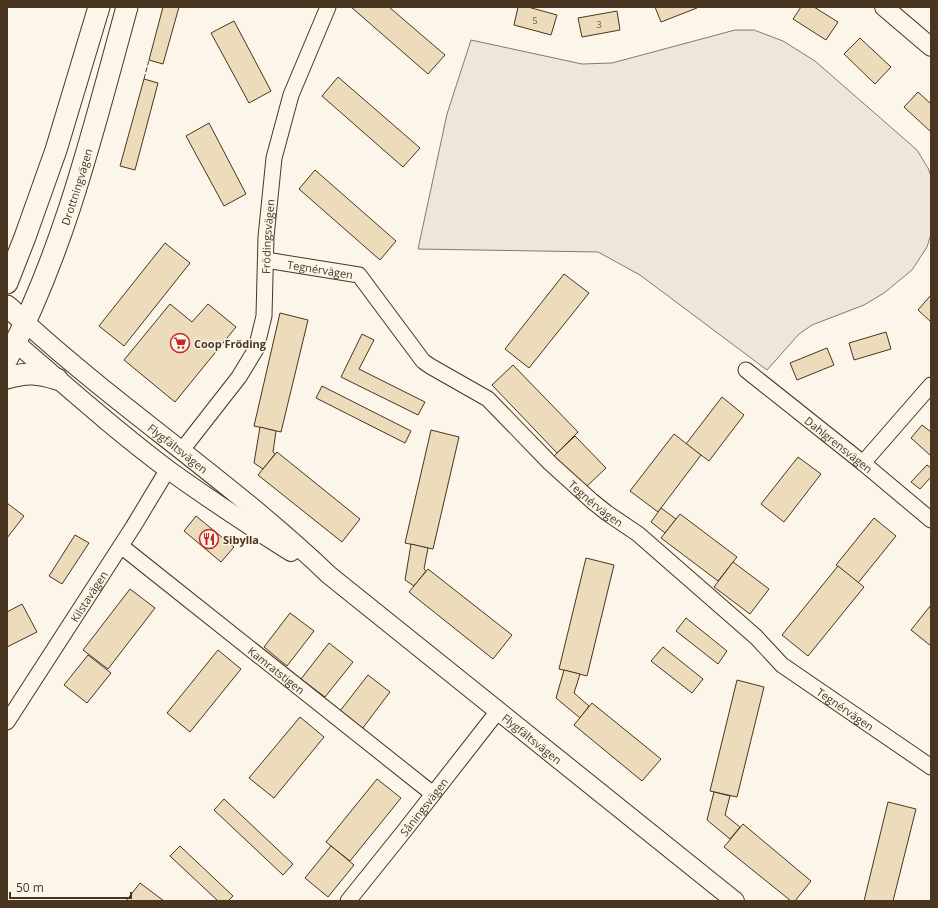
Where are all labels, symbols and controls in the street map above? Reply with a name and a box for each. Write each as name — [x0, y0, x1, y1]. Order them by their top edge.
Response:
house number: 5 — [532, 14, 538, 27]
house number: 3 — [596, 18, 602, 31]
street label: Drottningvägen — [57, 146, 95, 227]
street label: Frödingsvägen — [258, 198, 277, 274]
street label: Tegnérvägen — [286, 256, 354, 281]
supermarket icon: Coop Fröding — [169, 332, 191, 354]
place label: Coop Fröding — [194, 336, 267, 351]
street label: Dahlgrensvägen — [802, 412, 876, 476]
street label: Flygfältsvägen — [145, 420, 211, 476]
street label: Tegnérvägen — [566, 476, 626, 530]
restaurant icon: Sibylla — [198, 528, 220, 550]
place label: Sibylla — [223, 532, 259, 547]
street label: Kilstavägen — [66, 568, 110, 625]
street label: Kamratstigen — [245, 643, 308, 697]
street label: Tegnérvägen — [814, 684, 877, 733]
street label: Flygfältsvägen — [499, 710, 565, 767]
street label: Såningsvägen — [396, 774, 451, 839]
scale bar — [10, 874, 131, 900]
text: 50 m — [16, 879, 44, 896]

